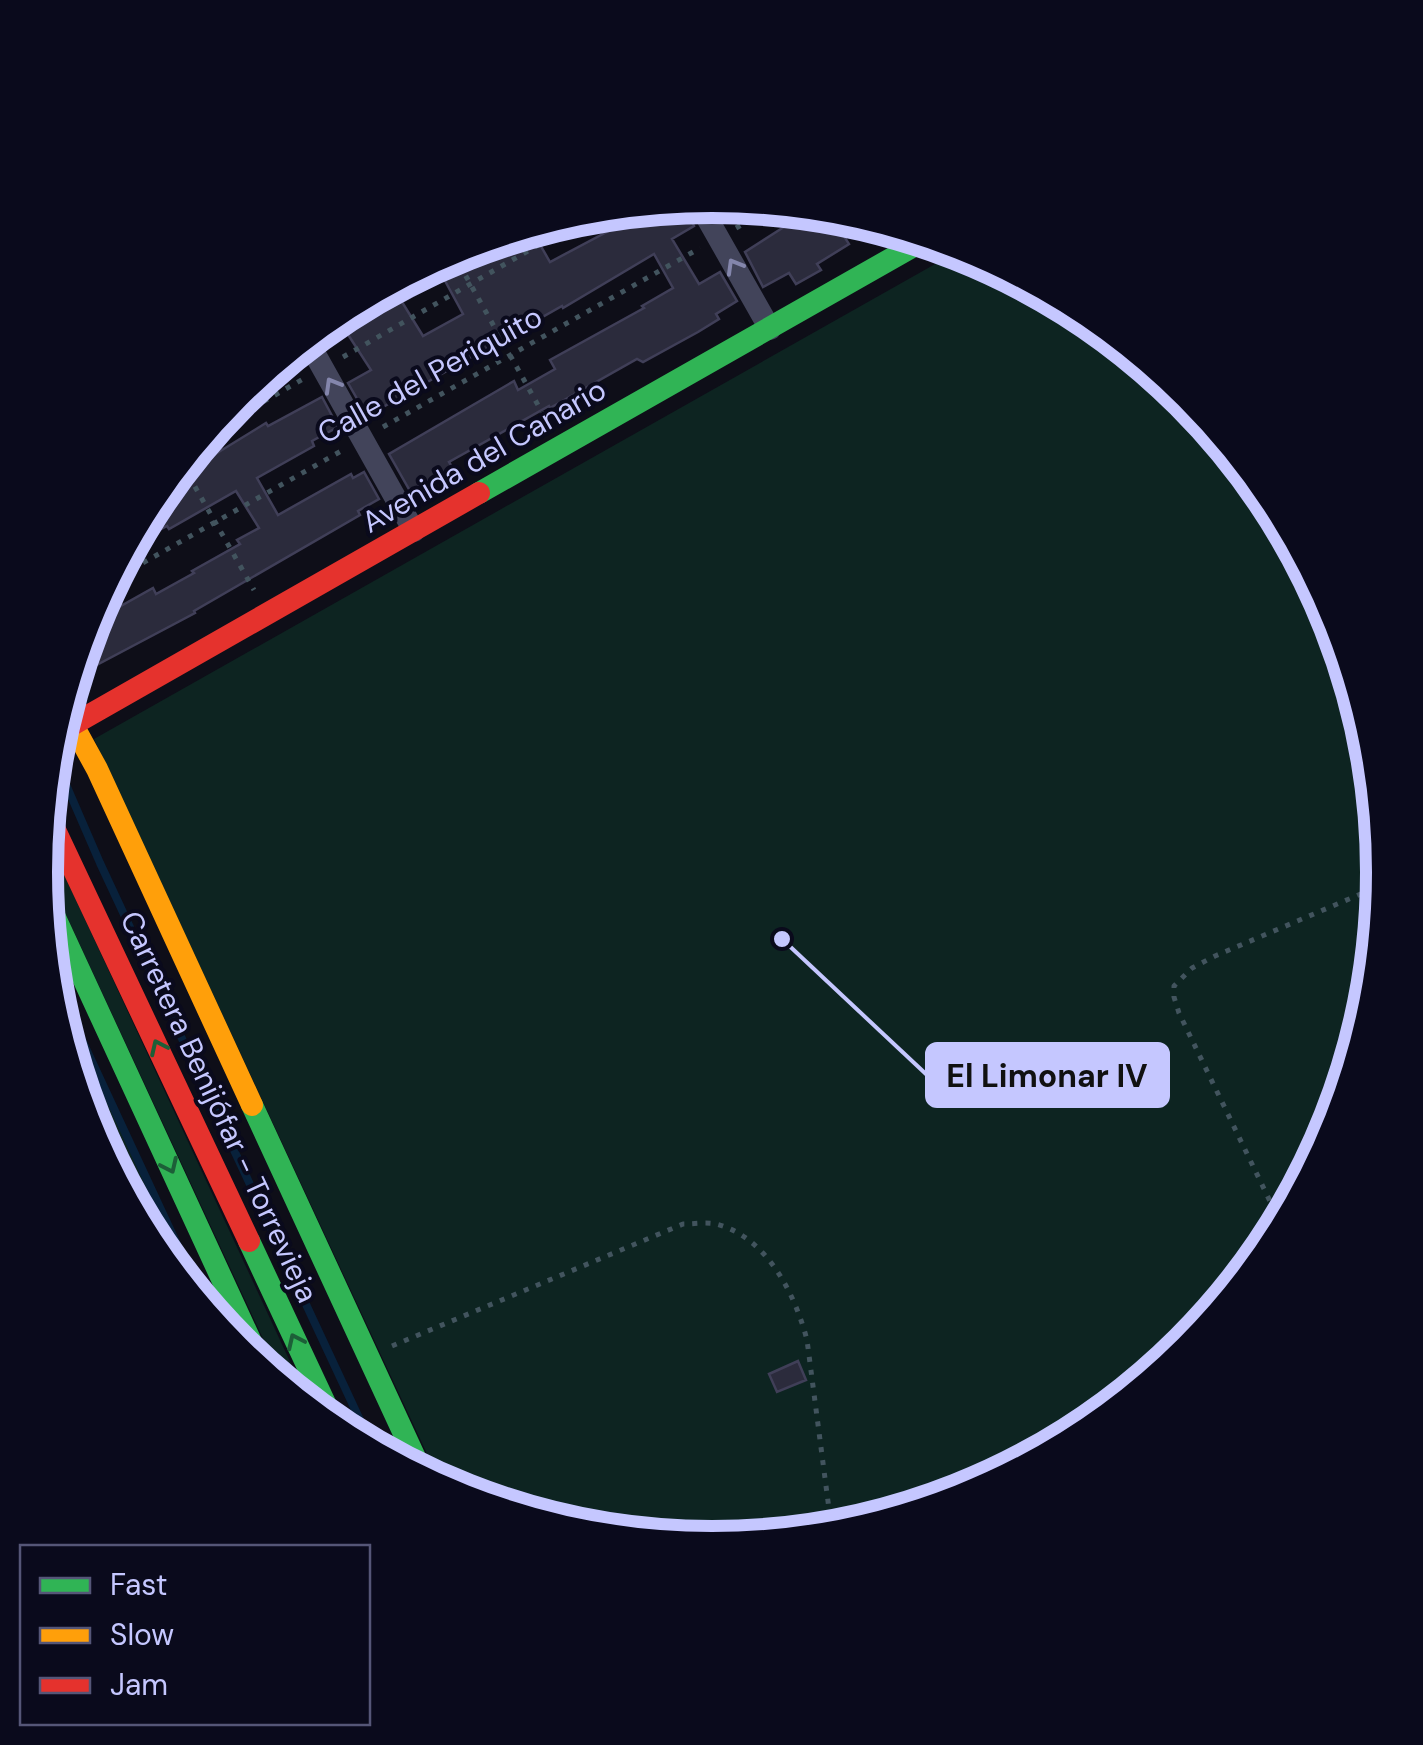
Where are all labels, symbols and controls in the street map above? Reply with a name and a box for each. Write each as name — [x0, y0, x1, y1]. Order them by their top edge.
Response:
one-way arrow — [726, 258, 746, 276]
street label: Calle del Periquito — [311, 297, 549, 452]
street label: Avenida del Canario — [354, 370, 613, 541]
one-way arrow — [324, 378, 344, 396]
street label: Carretera Benijófar - Torrevieja — [111, 905, 327, 1309]
one-way arrow — [150, 1039, 170, 1057]
callout: El Limonar IV — [927, 1044, 1168, 1106]
text: El Limonar IV — [946, 1055, 1148, 1097]
one-way arrow — [158, 1156, 178, 1174]
one-way arrow — [288, 1333, 308, 1351]
legend — [20, 1545, 370, 1725]
text: Fast — [110, 1565, 168, 1604]
text: Slow — [110, 1615, 174, 1654]
text: Jam — [110, 1665, 168, 1704]

